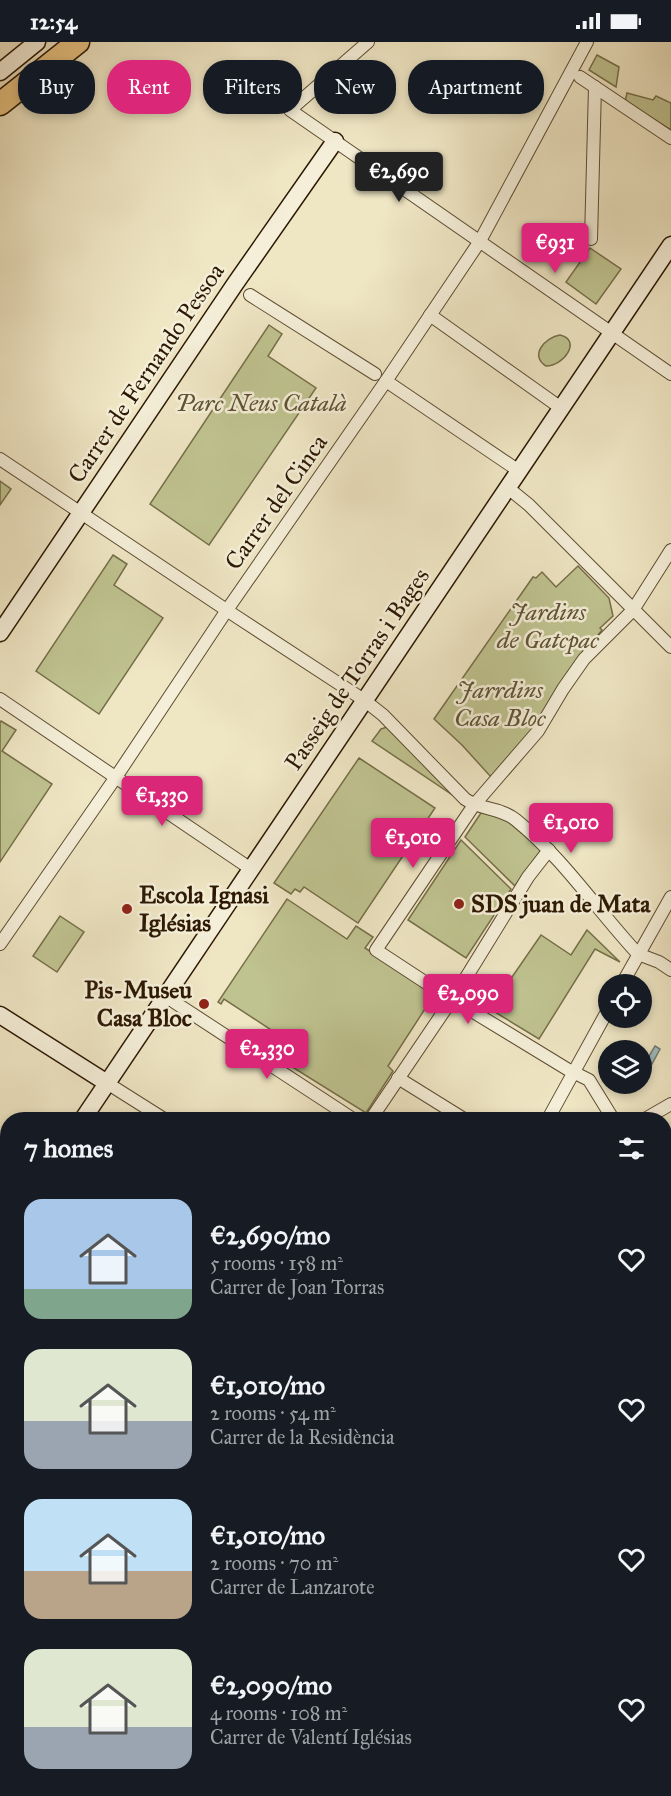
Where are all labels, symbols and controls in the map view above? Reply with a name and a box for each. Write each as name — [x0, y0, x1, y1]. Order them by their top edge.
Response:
text: 12:54 — [30, 8, 77, 35]
chip: Buy — [18, 60, 95, 114]
chip: Rent — [107, 60, 191, 114]
chip: Filters — [203, 60, 302, 114]
chip: New — [314, 60, 396, 114]
chip: Apartment — [408, 60, 544, 114]
pin: €2,690 — [350, 152, 448, 203]
text: €2,690 — [369, 159, 429, 183]
pin: €931 — [519, 223, 591, 274]
text: €931 — [536, 230, 574, 254]
street label: Carrer de Fernando Pessoa — [61, 257, 231, 489]
park label: Parc Neus Català — [175, 388, 347, 418]
street label: Carrer del Cinca — [218, 428, 334, 575]
street label: Passeig de Torras i Bages — [278, 562, 436, 776]
park label: Jardins de Gatcpac — [496, 597, 600, 655]
park label: Jarrdins Casa Bloc — [454, 675, 547, 733]
pin: €1,330 — [113, 776, 211, 827]
text: €1,330 — [136, 783, 188, 807]
pin: €1,010 — [522, 803, 620, 854]
text: €1,010 — [543, 810, 599, 834]
pin: €1,010 — [364, 818, 462, 869]
text: €1,010 — [385, 825, 441, 849]
place label: Escola Ignasi Iglésias — [139, 880, 269, 938]
place label: SDS juan de Mata — [471, 889, 651, 919]
marker: SDS juan de Mata — [452, 897, 466, 911]
marker: Escola Ignasi Iglésias — [120, 902, 134, 916]
pin: €2,090 — [419, 974, 517, 1025]
map controls — [598, 974, 652, 1094]
button: locate — [598, 974, 652, 1028]
place label: Pis-Museu Casa Bloc — [84, 975, 192, 1033]
text: €2,090 — [437, 981, 499, 1005]
marker: Pis-Museu Casa Bloc — [197, 997, 211, 1011]
pin: €2,330 — [218, 1029, 316, 1080]
text: €2,330 — [239, 1036, 295, 1060]
button: layers — [598, 1040, 652, 1094]
text: 7 homes — [24, 1132, 113, 1164]
icon: filters — [615, 1132, 648, 1165]
text: €2,690/mo — [210, 1219, 330, 1251]
icon: home — [72, 1223, 144, 1295]
icon: heart — [615, 1243, 648, 1276]
text: 5 rooms · 158 m² — [210, 1251, 343, 1275]
text: Carrer de Joan Torras — [210, 1275, 384, 1299]
text: €1,010/mo — [210, 1369, 325, 1401]
icon: home — [72, 1373, 144, 1445]
icon: heart — [615, 1393, 648, 1426]
text: 2 rooms · 54 m² — [210, 1401, 336, 1425]
text: Carrer de la Residència — [210, 1425, 395, 1449]
text: €1,010/mo — [210, 1519, 325, 1551]
icon: home — [72, 1523, 144, 1595]
icon: heart — [615, 1543, 648, 1576]
text: 2 rooms · 70 m² — [210, 1551, 338, 1575]
text: Carrer de Lanzarote — [210, 1575, 375, 1599]
text: €2,090/mo — [210, 1669, 332, 1701]
icon: home — [72, 1673, 144, 1745]
icon: heart — [615, 1693, 648, 1726]
text: 4 rooms · 108 m² — [210, 1701, 347, 1725]
text: Carrer de Valentí Iglésias — [210, 1725, 412, 1749]

